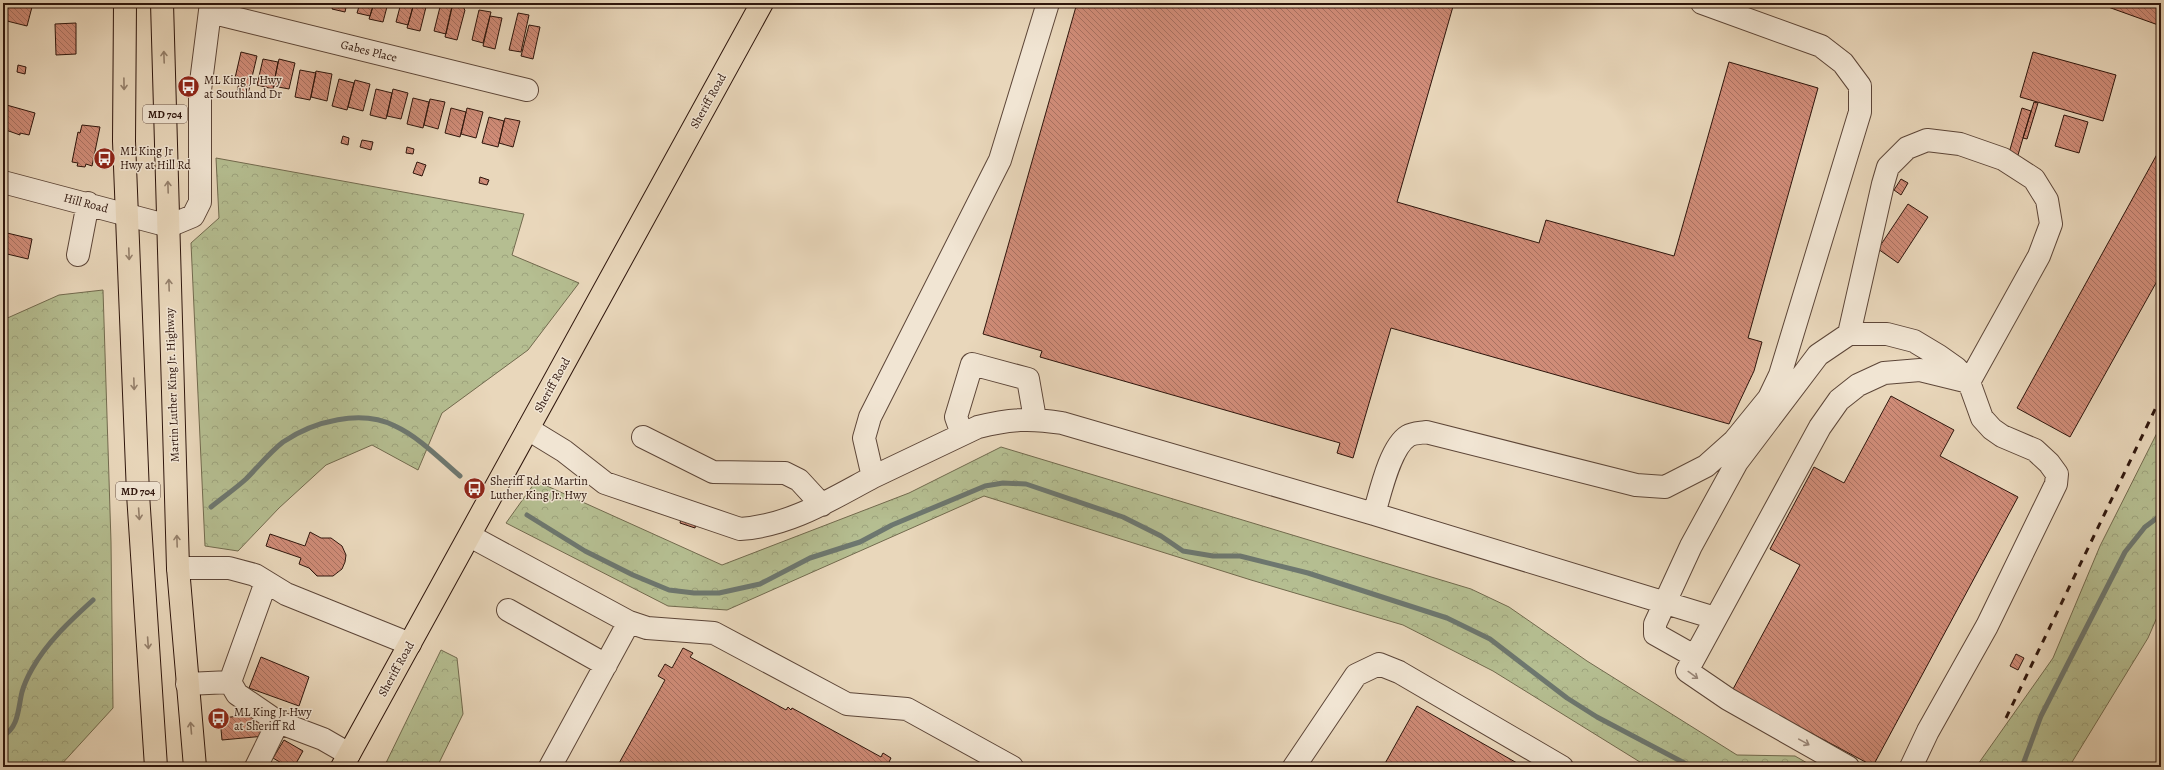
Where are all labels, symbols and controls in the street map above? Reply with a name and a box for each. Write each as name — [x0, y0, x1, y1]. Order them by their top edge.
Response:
street label: Gabes Place — [339, 36, 399, 66]
one-way arrow — [160, 51, 167, 64]
street label: Sheriff Road — [686, 70, 730, 132]
place label: ML King Jr Hwy at Southland Dr — [204, 72, 282, 102]
bus stop icon: ML King Jr Hwy at Southland Dr — [176, 74, 202, 100]
one-way arrow — [120, 77, 127, 90]
road number: MD 704 — [143, 105, 187, 123]
place label: ML King Jr Hwy at Hill Rd — [120, 143, 191, 173]
bus stop icon: ML King Jr Hwy at Hill Rd — [91, 145, 117, 171]
one-way arrow — [164, 181, 171, 194]
street label: Hill Road — [62, 189, 111, 217]
one-way arrow — [126, 247, 133, 260]
one-way arrow — [165, 279, 173, 292]
street label: Martin Luther King Jr. Highway — [161, 307, 183, 462]
street label: Sheriff Road — [530, 354, 574, 416]
one-way arrow — [130, 377, 138, 390]
place label: Sheriff Rd at Martin Luther King Jr. Hwy — [490, 473, 588, 503]
bus stop icon: Sheriff Rd at Martin Luther King Jr. Hwy — [462, 475, 488, 501]
road number: MD 704 — [116, 482, 160, 500]
one-way arrow — [135, 507, 142, 520]
one-way arrow — [173, 535, 181, 548]
one-way arrow — [145, 636, 152, 649]
street label: Sheriff Road — [374, 638, 418, 700]
one-way arrow — [1687, 671, 1698, 679]
place label: ML King Jr Hwy at Sheriff Rd — [234, 704, 312, 734]
bus stop icon: ML King Jr Hwy at Sheriff Rd — [205, 706, 231, 732]
one-way arrow — [188, 722, 195, 735]
one-way arrow — [1797, 738, 1809, 746]

